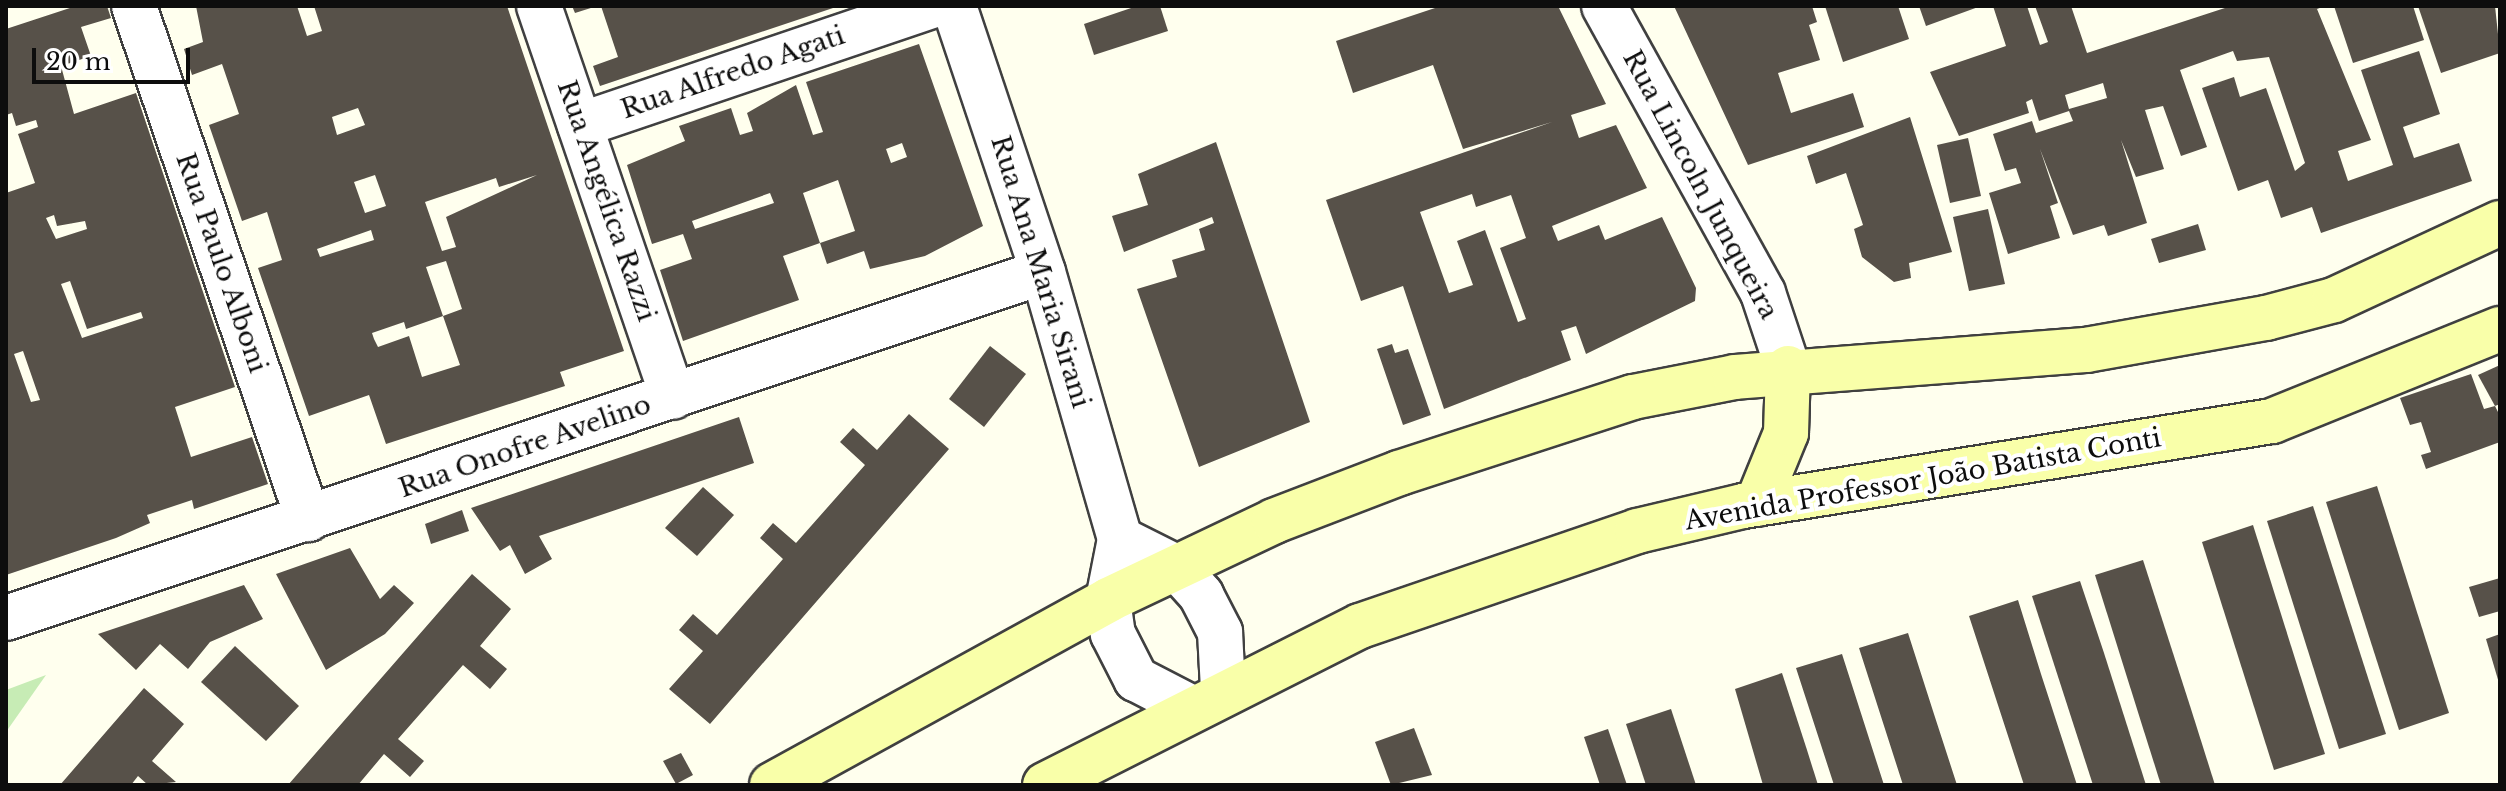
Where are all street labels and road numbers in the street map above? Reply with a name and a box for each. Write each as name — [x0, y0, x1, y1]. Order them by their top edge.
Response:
street label: Rua Alfredo Agati — [616, 20, 850, 126]
street label: Rua Lincoln Junqueira — [1616, 45, 1784, 325]
street label: Rua Angélica Razzi — [550, 76, 662, 326]
street label: Rua Ana Maria Sirani — [983, 131, 1097, 413]
street label: Rua Paulo Alboni — [169, 149, 273, 377]
street label: Rua Onofre Avelino — [394, 389, 656, 505]
street label: Avenida Professor João Batista Conti — [1682, 423, 2164, 537]

